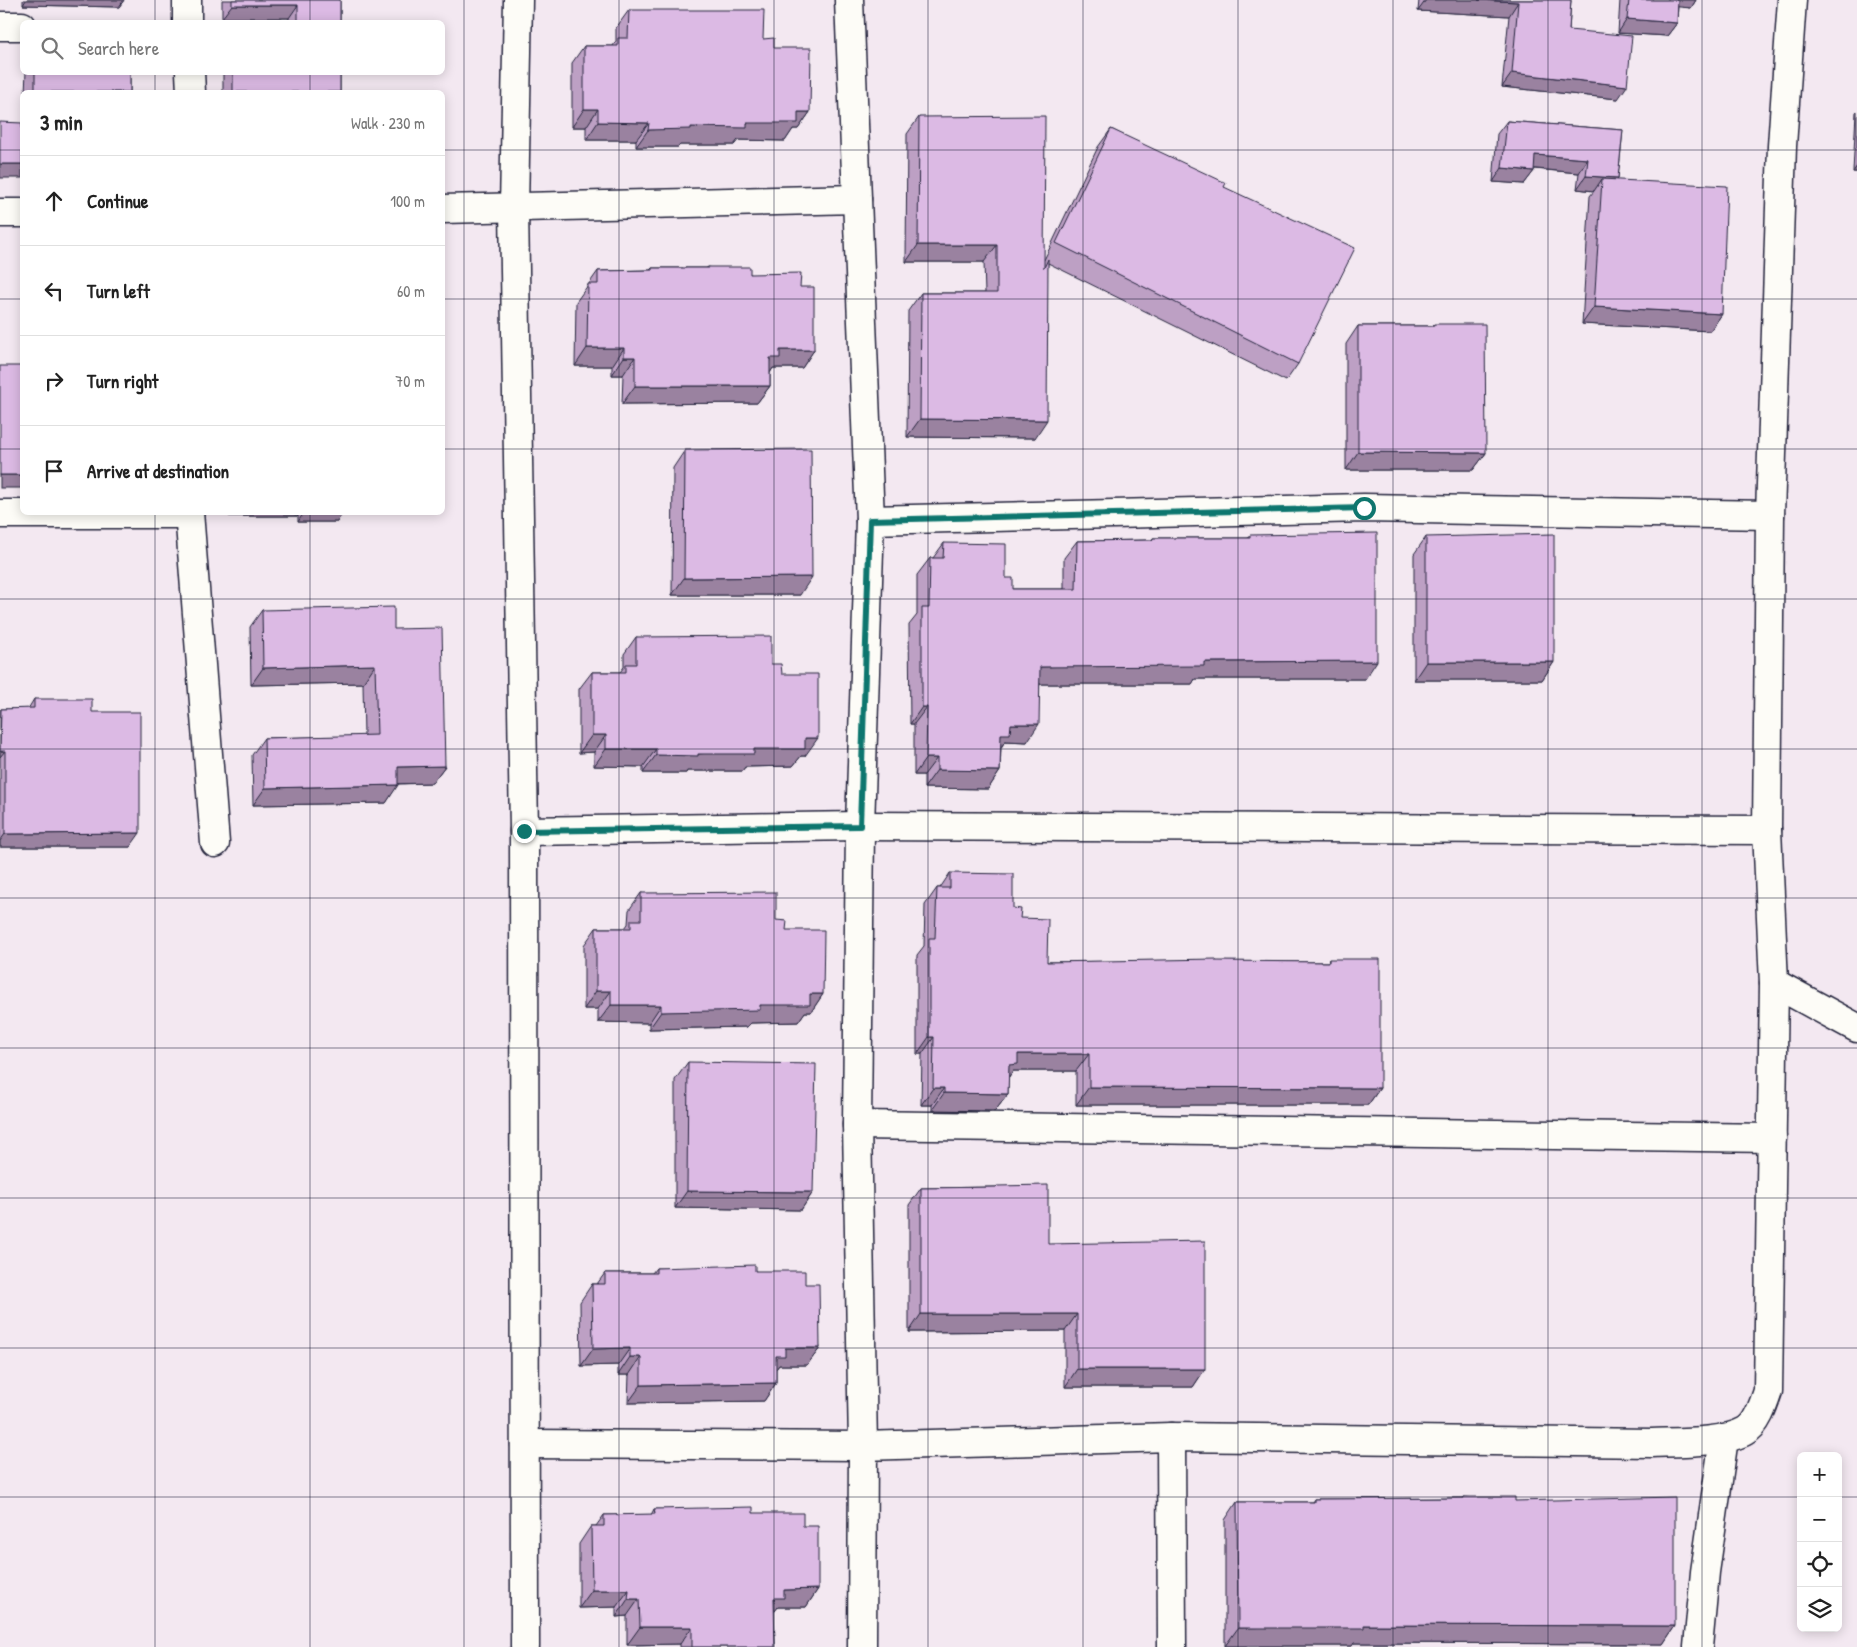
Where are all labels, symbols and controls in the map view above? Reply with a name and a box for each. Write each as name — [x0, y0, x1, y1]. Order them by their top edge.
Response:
search box — [20, 20, 445, 75]
icon: search — [38, 34, 66, 62]
text: Search here — [78, 35, 159, 61]
text: 3 min — [40, 108, 83, 137]
text: Walk · 230 m — [351, 112, 425, 134]
icon: ahead — [40, 187, 68, 215]
text: Continue — [87, 188, 148, 214]
text: 100 m — [390, 190, 425, 212]
icon: left — [40, 277, 68, 305]
text: Turn left — [87, 278, 150, 304]
text: 60 m — [397, 280, 425, 302]
icon: right — [40, 367, 68, 395]
text: Turn right — [87, 368, 158, 394]
text: 70 m — [395, 370, 425, 392]
icon: arrive — [40, 457, 68, 485]
text: Arrive at destination — [87, 458, 229, 484]
route start — [1353, 497, 1376, 520]
route end — [513, 820, 536, 843]
map controls — [1797, 1452, 1842, 1632]
button: + — [1797, 1452, 1842, 1497]
button: − — [1797, 1497, 1842, 1542]
button: locate — [1797, 1542, 1842, 1587]
button: layers — [1797, 1587, 1842, 1632]

